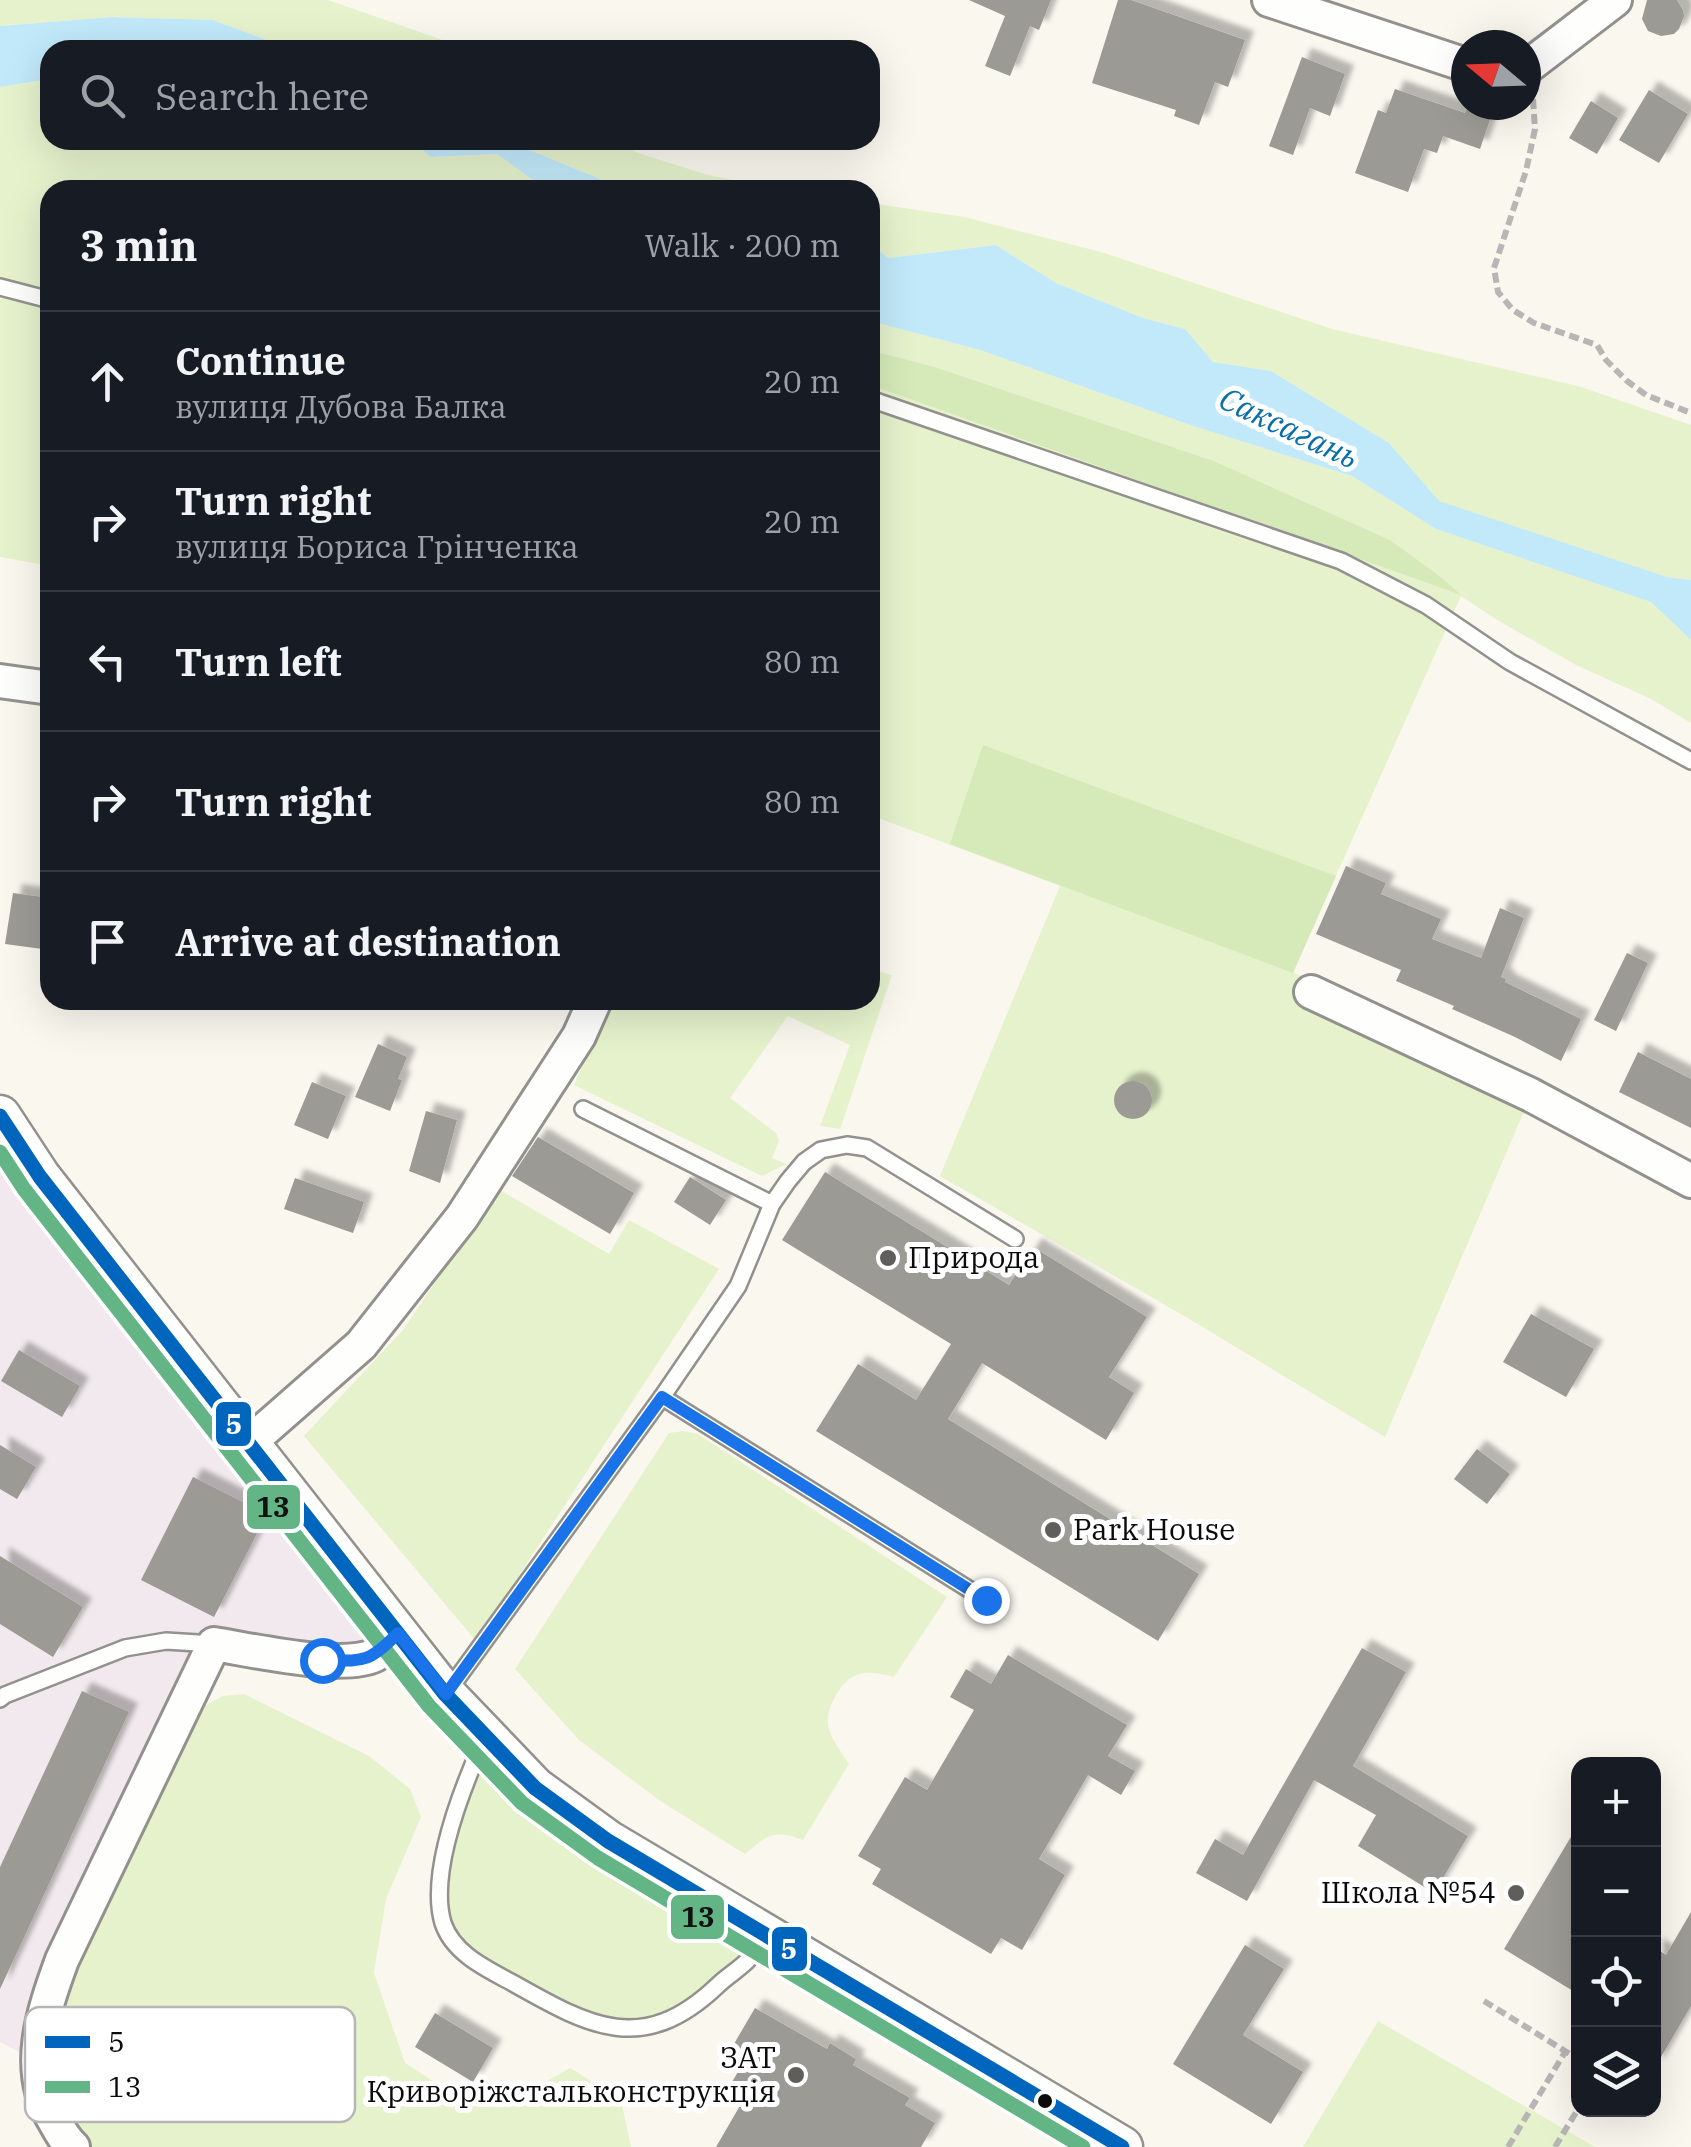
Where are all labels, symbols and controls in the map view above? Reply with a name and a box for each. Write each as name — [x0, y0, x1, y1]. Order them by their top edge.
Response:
north arrow — [1451, 30, 1541, 120]
search box — [40, 40, 880, 150]
icon: search — [75, 68, 130, 123]
text: Search here — [155, 71, 369, 120]
text: 3 min — [80, 218, 198, 273]
text: Walk · 200 m — [644, 224, 840, 266]
text: Continue — [175, 336, 346, 385]
icon: ahead — [80, 354, 135, 409]
text: 20 m — [764, 360, 840, 402]
water label: Саксагань — [1213, 377, 1366, 478]
text: вулиця Дубова Балка — [175, 385, 507, 427]
text: Turn right — [175, 476, 371, 525]
icon: right — [80, 494, 135, 549]
text: 20 m — [764, 500, 840, 542]
text: вулиця Бориса Грінченка — [175, 525, 579, 567]
icon: left — [80, 634, 135, 689]
text: Turn left — [175, 637, 342, 686]
text: 80 m — [764, 640, 840, 682]
icon: right — [80, 774, 135, 829]
text: Turn right — [175, 777, 371, 826]
text: 80 m — [764, 780, 840, 822]
icon: arrive — [80, 914, 135, 969]
text: Arrive at destination — [175, 917, 561, 966]
place label: Природа — [908, 1237, 1040, 1276]
marker: Природа — [877, 1247, 899, 1269]
line badge: 5 — [214, 1400, 253, 1448]
text: 5 — [226, 1405, 242, 1442]
line badge: 13 — [245, 1483, 302, 1531]
text: 13 — [256, 1488, 290, 1525]
place label: Park House — [1073, 1509, 1235, 1548]
marker: Park House — [1042, 1519, 1064, 1541]
route end — [964, 1578, 1010, 1624]
route start — [300, 1638, 346, 1684]
map controls — [1571, 1757, 1661, 2117]
button: + — [1571, 1757, 1661, 1847]
button: − — [1571, 1847, 1661, 1937]
place label: Школа №54 — [1321, 1872, 1496, 1911]
marker: Школа №54 — [1505, 1882, 1527, 1904]
line badge: 13 — [669, 1893, 726, 1941]
text: 13 — [681, 1898, 715, 1935]
line badge: 5 — [770, 1925, 809, 1973]
text: 5 — [781, 1930, 797, 1967]
button: locate — [1571, 1937, 1661, 2027]
legend — [25, 2007, 355, 2122]
text: 5 — [108, 2023, 125, 2060]
button: layers — [1571, 2027, 1661, 2117]
place label: ЗАТ Криворіжстальконструкція — [367, 2037, 776, 2110]
marker: ЗАТ Криворіжстальконструкція — [785, 2064, 807, 2086]
text: 13 — [108, 2068, 142, 2105]
unlabelled marker — [1035, 2091, 1055, 2111]

